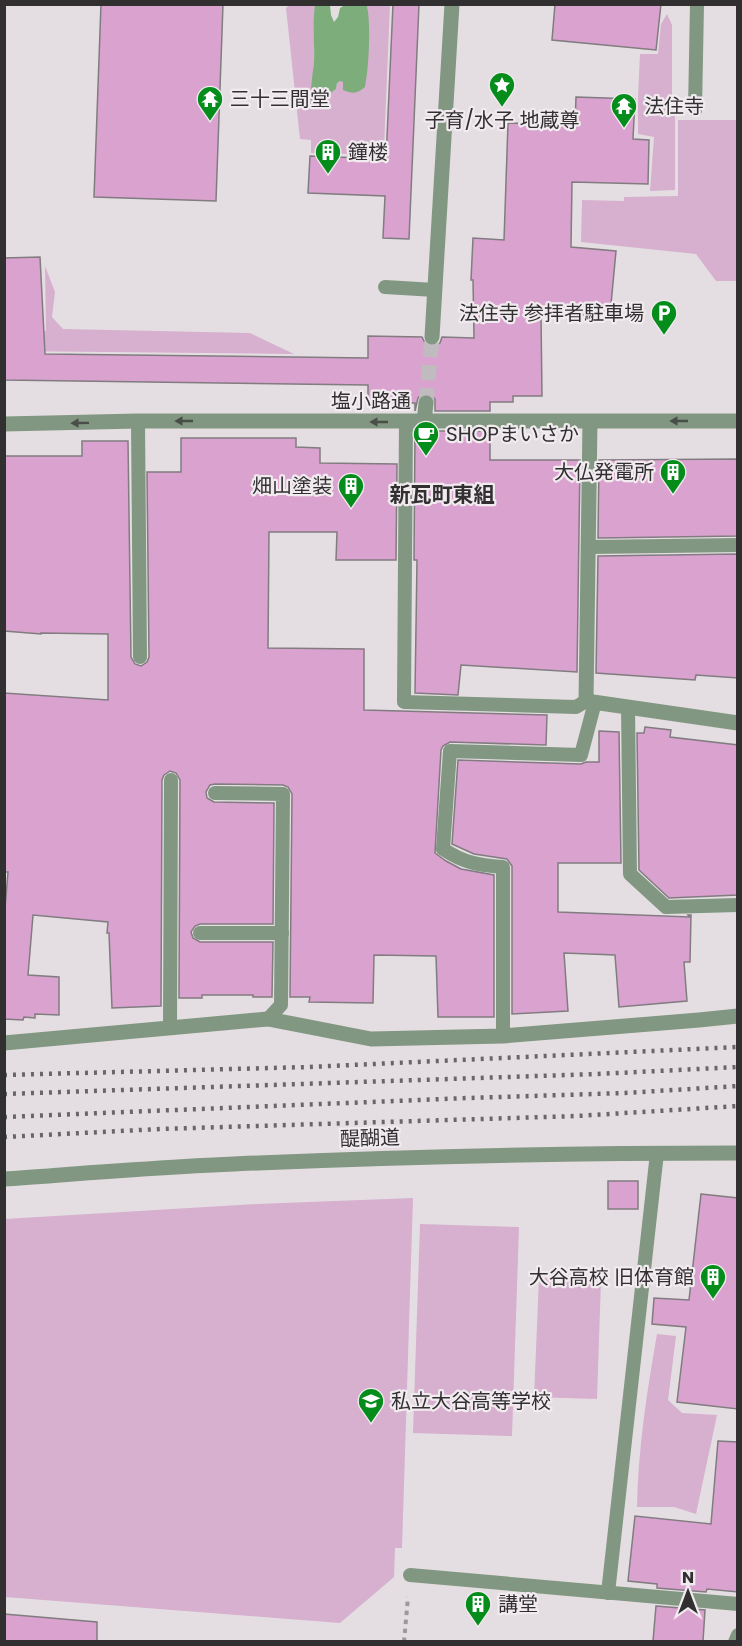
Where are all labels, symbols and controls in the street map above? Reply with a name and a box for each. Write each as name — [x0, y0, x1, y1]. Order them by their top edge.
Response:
place icon: 子育/水子 地蔵尊 — [487, 70, 517, 108]
temple icon: 三十三間堂 — [195, 84, 225, 122]
place label: 三十三間堂 — [230, 85, 330, 113]
temple icon: 法住寺 — [609, 91, 639, 129]
place label: 法住寺 — [644, 92, 704, 120]
place label: 子育/水子 地蔵尊 — [425, 106, 579, 134]
building icon: 鐘楼 — [313, 137, 343, 175]
place label: 鐘楼 — [348, 138, 388, 166]
parking icon: 法住寺 参拝者駐車場 — [649, 298, 679, 336]
place label: 法住寺 参拝者駐車場 — [459, 299, 644, 327]
street label: 塩小路通 — [331, 387, 411, 415]
one-way arrow — [175, 416, 194, 426]
one-way arrow — [670, 416, 689, 426]
one-way arrow — [370, 417, 389, 427]
one-way arrow — [70, 418, 89, 427]
cafe icon: SHOPまいさか — [411, 419, 441, 457]
place label: SHOPまいさか — [446, 420, 579, 448]
building icon: 大仏発電所 — [658, 457, 688, 495]
place label: 大仏発電所 — [554, 458, 654, 486]
building icon: 畑山塗装 — [336, 471, 366, 509]
place label: 畑山塗装 — [252, 472, 332, 500]
district label: 新瓦町東組 — [390, 480, 495, 509]
street label: 醍醐道 — [340, 1123, 400, 1153]
building icon: 大谷高校 旧体育館 — [698, 1262, 728, 1300]
place label: 大谷高校 旧体育館 — [529, 1263, 694, 1291]
school or university icon: 私立大谷高等学校 — [356, 1386, 386, 1424]
place label: 私立大谷高等学校 — [391, 1387, 551, 1415]
north arrow — [658, 1562, 718, 1622]
text: N — [682, 1566, 694, 1589]
building icon: 講堂 — [463, 1589, 493, 1627]
place label: 講堂 — [498, 1590, 538, 1618]

